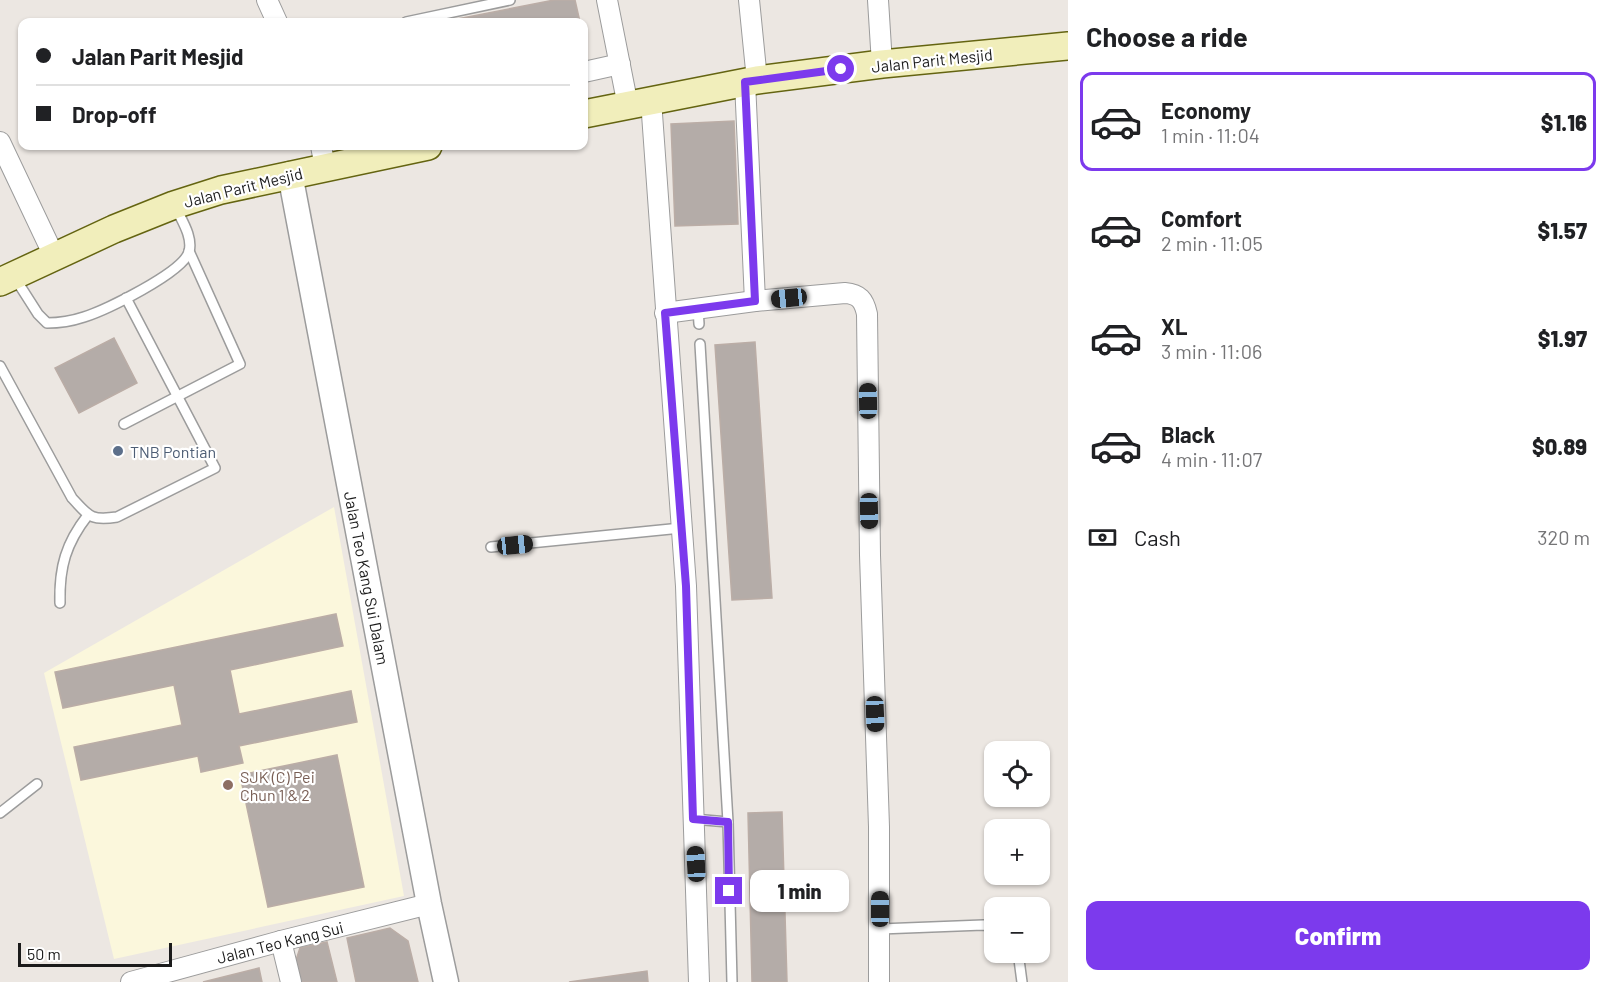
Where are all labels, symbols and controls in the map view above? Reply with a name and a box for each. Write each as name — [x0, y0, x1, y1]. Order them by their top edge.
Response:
text: Choose a ride — [1086, 20, 1248, 52]
text: Jalan Parit Mesjid — [72, 43, 244, 69]
street label: Jalan Parit Mesjid — [870, 44, 994, 76]
route start — [827, 55, 854, 82]
icon: car — [1089, 95, 1143, 149]
text: Economy — [1161, 97, 1251, 123]
text: Drop-off — [72, 101, 156, 127]
text: $1.16 — [1541, 109, 1587, 135]
text: 1 min · 11:04 — [1161, 123, 1260, 147]
street label: Jalan Parit Mesjid — [182, 163, 304, 211]
icon: car — [1089, 203, 1143, 257]
text: Comfort — [1161, 205, 1242, 231]
text: $1.57 — [1538, 217, 1587, 243]
text: 2 min · 11:05 — [1161, 231, 1263, 255]
car — [770, 287, 808, 309]
icon: car — [1089, 311, 1143, 365]
text: XL — [1161, 313, 1187, 339]
text: $1.97 — [1538, 325, 1587, 351]
text: 3 min · 11:06 — [1161, 339, 1262, 363]
car — [859, 383, 877, 419]
icon: car — [1089, 419, 1143, 473]
text: Black — [1161, 421, 1215, 447]
text: $0.89 — [1532, 433, 1587, 459]
place label: TNB Pontian — [130, 442, 216, 461]
marker: TNB Pontian — [111, 444, 125, 458]
text: 4 min · 11:07 — [1161, 447, 1262, 471]
street label: Jalan Teo Kang Sui Dalam — [341, 490, 393, 666]
car — [860, 493, 878, 529]
icon: cash — [1086, 521, 1119, 554]
text: Cash — [1134, 524, 1181, 550]
text: 320 m — [1537, 525, 1590, 549]
car — [496, 534, 534, 556]
car — [865, 696, 885, 732]
map controls — [984, 741, 1050, 963]
button: locate — [984, 741, 1050, 807]
place label: SJK (C) Pei Chun 1 & 2 — [240, 767, 315, 804]
marker: SJK (C) Pei Chun 1 & 2 — [221, 778, 235, 792]
button: + — [984, 819, 1050, 885]
car — [686, 846, 706, 882]
callout: 1 min — [750, 870, 849, 912]
route end — [715, 877, 742, 904]
text: 1 min — [778, 879, 821, 903]
car — [871, 891, 889, 927]
button: − — [984, 897, 1050, 963]
button: Confirm — [1086, 901, 1590, 970]
street label: Jalan Teo Kang Sui — [215, 917, 345, 967]
scale bar — [18, 940, 172, 968]
text: 50 m — [27, 944, 61, 963]

